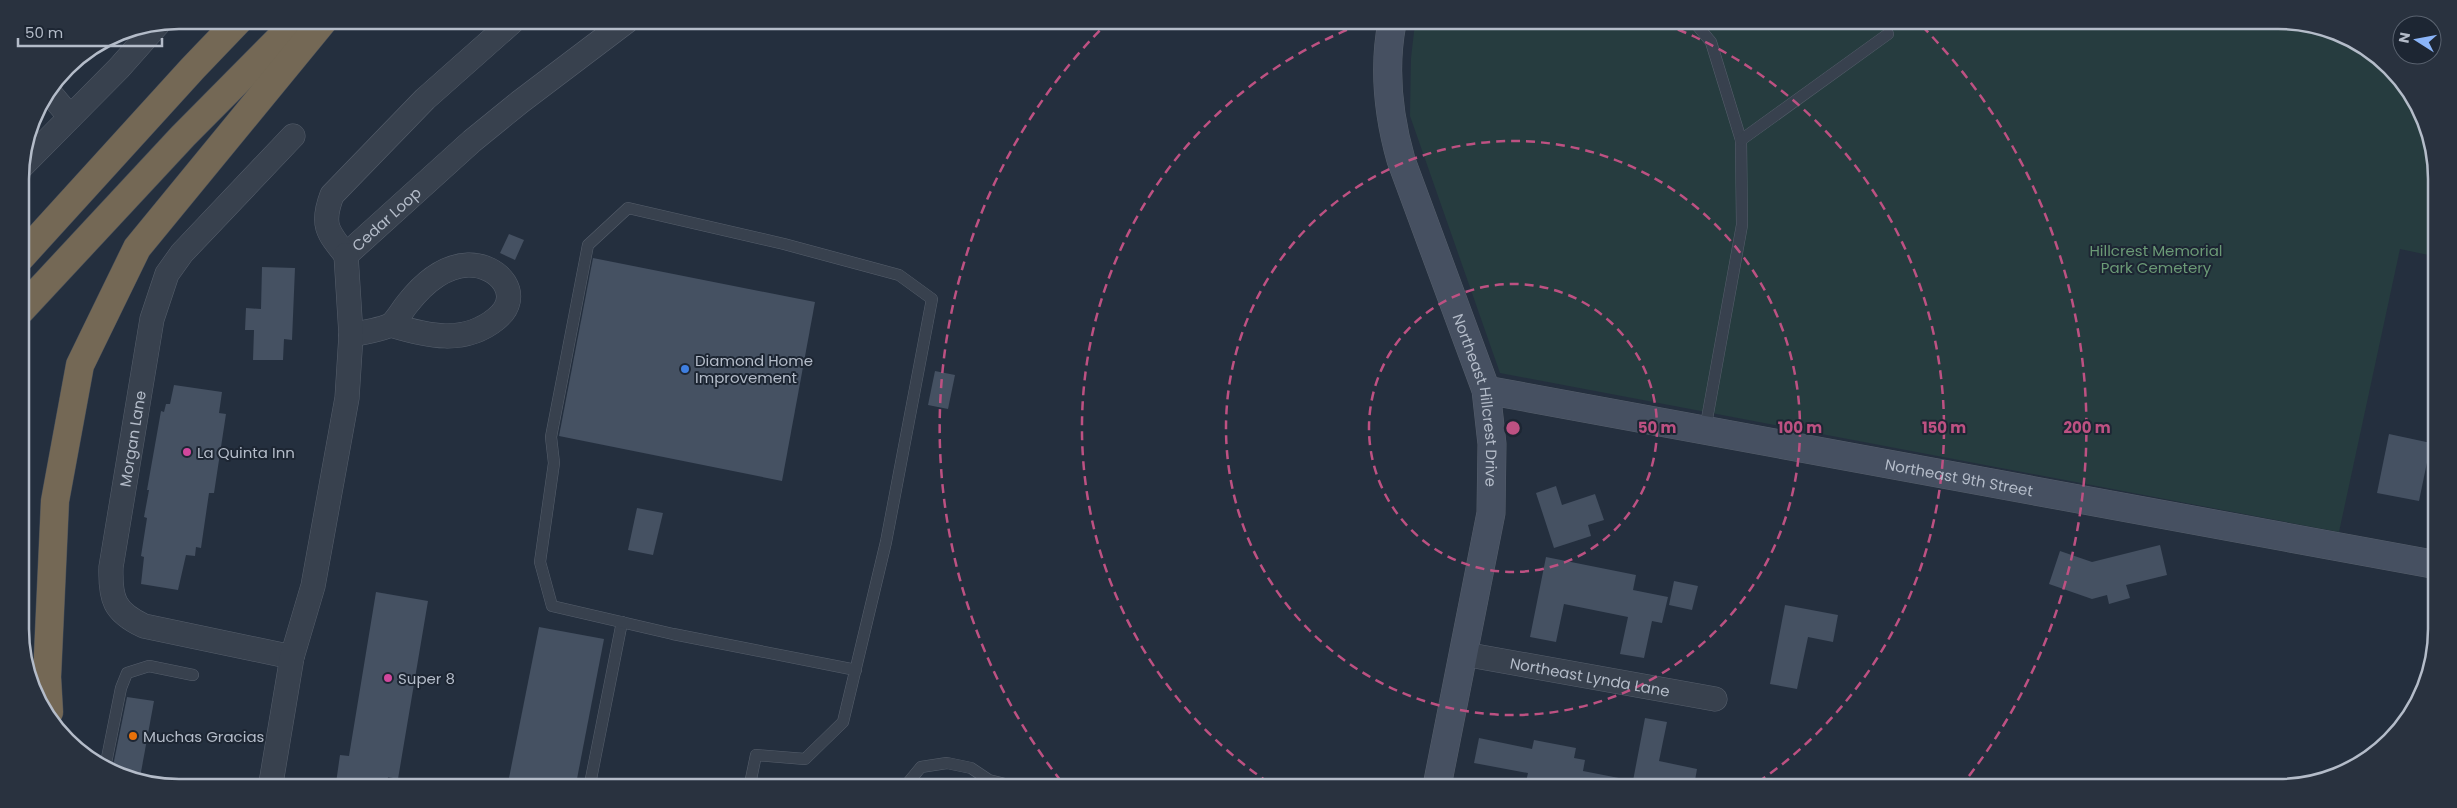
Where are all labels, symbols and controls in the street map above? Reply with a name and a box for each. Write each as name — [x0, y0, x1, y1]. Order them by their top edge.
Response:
scale bar — [18, 15, 161, 47]
north arrow — [2392, 15, 2442, 65]
text: 50 m — [25, 22, 63, 43]
text: N — [2393, 30, 2415, 45]
street label: Cedar Loop — [347, 182, 425, 256]
park label: Hillcrest Memorial Park Cemetery — [2089, 240, 2223, 278]
street label: Northeast Hillcrest Drive — [1448, 311, 1503, 487]
place label: Diamond Home Improvement — [695, 350, 813, 388]
marker: Diamond Home Improvement — [679, 363, 691, 375]
street label: Morgan Lane — [114, 389, 151, 489]
text: 50 m — [1638, 417, 1676, 438]
text: 100 m — [1778, 417, 1822, 438]
text: 150 m — [1922, 417, 1966, 438]
text: 200 m — [2063, 417, 2111, 438]
centre of rings — [1504, 419, 1522, 437]
place label: La Quinta Inn — [197, 442, 295, 463]
marker: La Quinta Inn — [181, 446, 193, 458]
street label: Northeast 9th Street — [1883, 453, 2035, 501]
street label: Northeast Lynda Lane — [1508, 652, 1672, 701]
place label: Super 8 — [398, 668, 455, 689]
marker: Super 8 — [382, 672, 394, 684]
place label: Muchas Gracias — [143, 726, 265, 747]
marker: Muchas Gracias — [127, 730, 139, 742]

